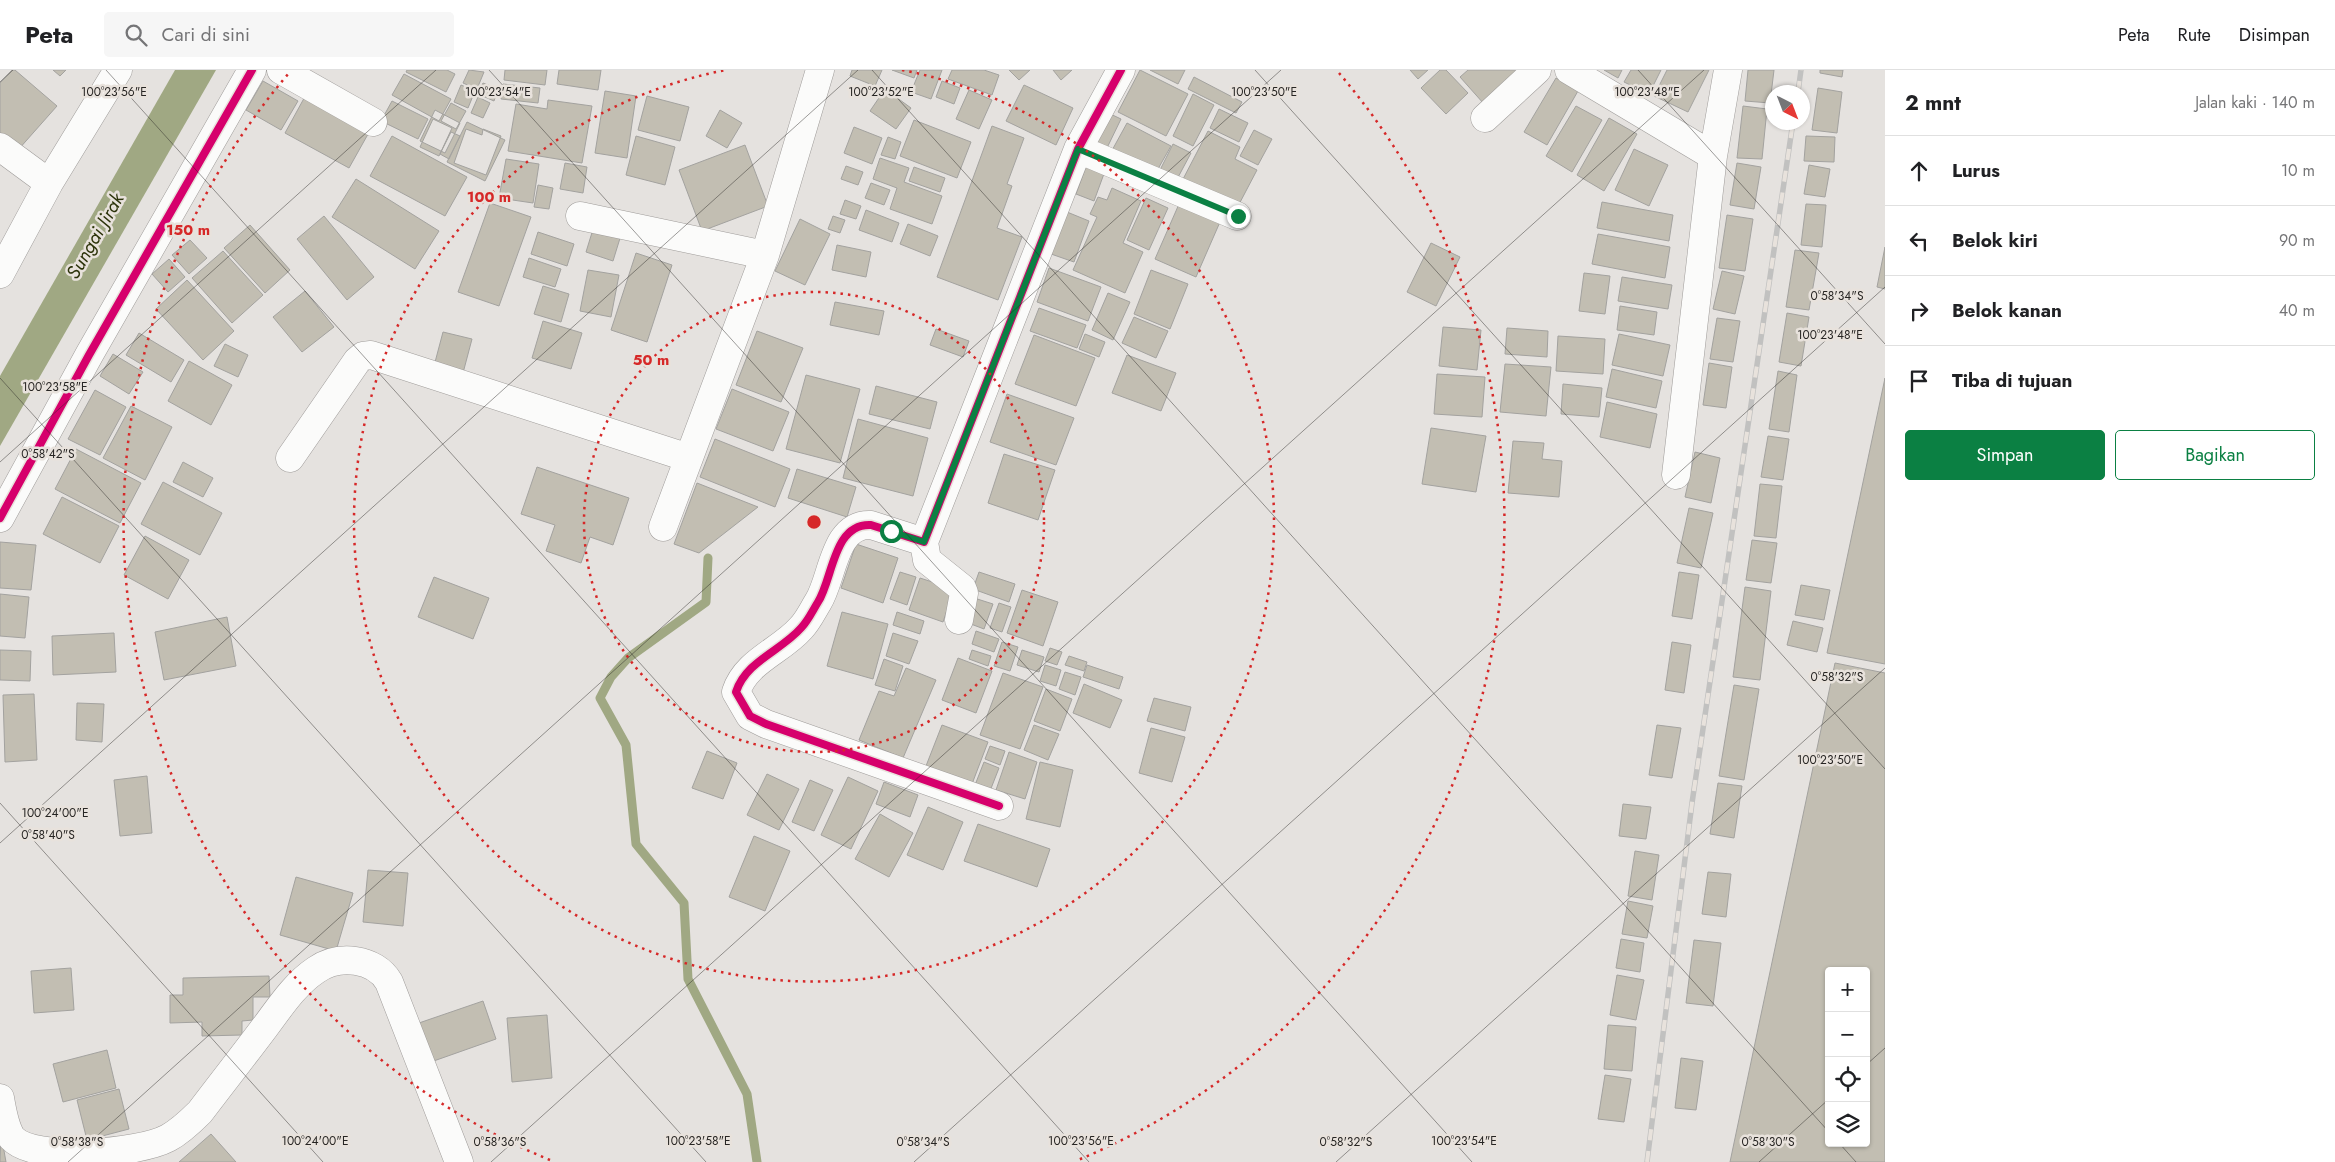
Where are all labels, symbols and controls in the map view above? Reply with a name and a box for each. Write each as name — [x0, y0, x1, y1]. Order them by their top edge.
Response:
search box — [104, 12, 454, 57]
text: Peta — [25, 17, 74, 52]
icon: search — [122, 21, 150, 49]
text: Cari di sini — [162, 21, 250, 48]
text: Peta — [2118, 22, 2150, 48]
text: Rute — [2178, 22, 2211, 48]
text: Disimpan — [2239, 22, 2310, 48]
text: 100°23'56"E — [81, 83, 147, 101]
text: 100°23'54"E — [465, 83, 531, 101]
text: 100°23'52"E — [848, 83, 914, 101]
text: 100°23'50"E — [1231, 83, 1297, 101]
text: 100°23'48"E — [1614, 83, 1680, 101]
north arrow — [1765, 85, 1810, 130]
text: 2 mnt — [1905, 88, 1961, 118]
text: Jalan kaki · 140 m — [2195, 91, 2315, 114]
icon: ahead — [1905, 157, 1933, 185]
text: Lurus — [1952, 157, 2000, 184]
text: 10 m — [2281, 159, 2315, 182]
text: 100 m — [467, 186, 511, 208]
water label: Sungai Jirak — [60, 187, 131, 284]
route end — [1227, 205, 1250, 228]
text: 150 m — [166, 219, 210, 241]
icon: left — [1905, 227, 1933, 255]
text: Belok kiri — [1952, 227, 2038, 254]
text: 90 m — [2279, 229, 2315, 252]
text: 0°58'34"S — [1811, 287, 1864, 305]
icon: right — [1905, 297, 1933, 325]
text: Belok kanan — [1952, 297, 2062, 324]
text: 40 m — [2279, 299, 2315, 322]
text: 100°23'48"E — [1797, 326, 1863, 344]
text: 50 m — [633, 349, 669, 371]
icon: arrive — [1905, 367, 1933, 395]
text: Tiba di tujuan — [1952, 367, 2072, 394]
text: 100°23'58"E — [22, 378, 88, 396]
button: Simpan — [1905, 430, 2105, 480]
button: Bagikan — [2115, 430, 2315, 480]
text: 0°58'42"S — [21, 445, 75, 463]
centre of rings — [805, 513, 823, 531]
route start — [880, 520, 903, 543]
text: 0°58'32"S — [1811, 668, 1864, 686]
text: 100°23'50"E — [1797, 751, 1863, 769]
text: 100°24'00"E — [22, 804, 88, 822]
text: 0°58'40"S — [21, 826, 75, 844]
map controls — [1825, 967, 1870, 1147]
button: + — [1825, 967, 1870, 1012]
button: − — [1825, 1012, 1870, 1057]
button: locate — [1825, 1057, 1870, 1102]
button: layers — [1825, 1102, 1870, 1147]
text: 100°24'00"E — [282, 1132, 348, 1150]
text: 100°23'58"E — [665, 1132, 731, 1150]
text: 100°23'56"E — [1048, 1132, 1114, 1150]
text: 100°23'54"E — [1431, 1132, 1497, 1150]
text: 0°58'38"S — [51, 1133, 104, 1151]
text: 0°58'36"S — [474, 1133, 527, 1151]
text: 0°58'34"S — [897, 1133, 950, 1151]
text: 0°58'32"S — [1320, 1133, 1373, 1151]
text: 0°58'30"S — [1741, 1133, 1795, 1151]

